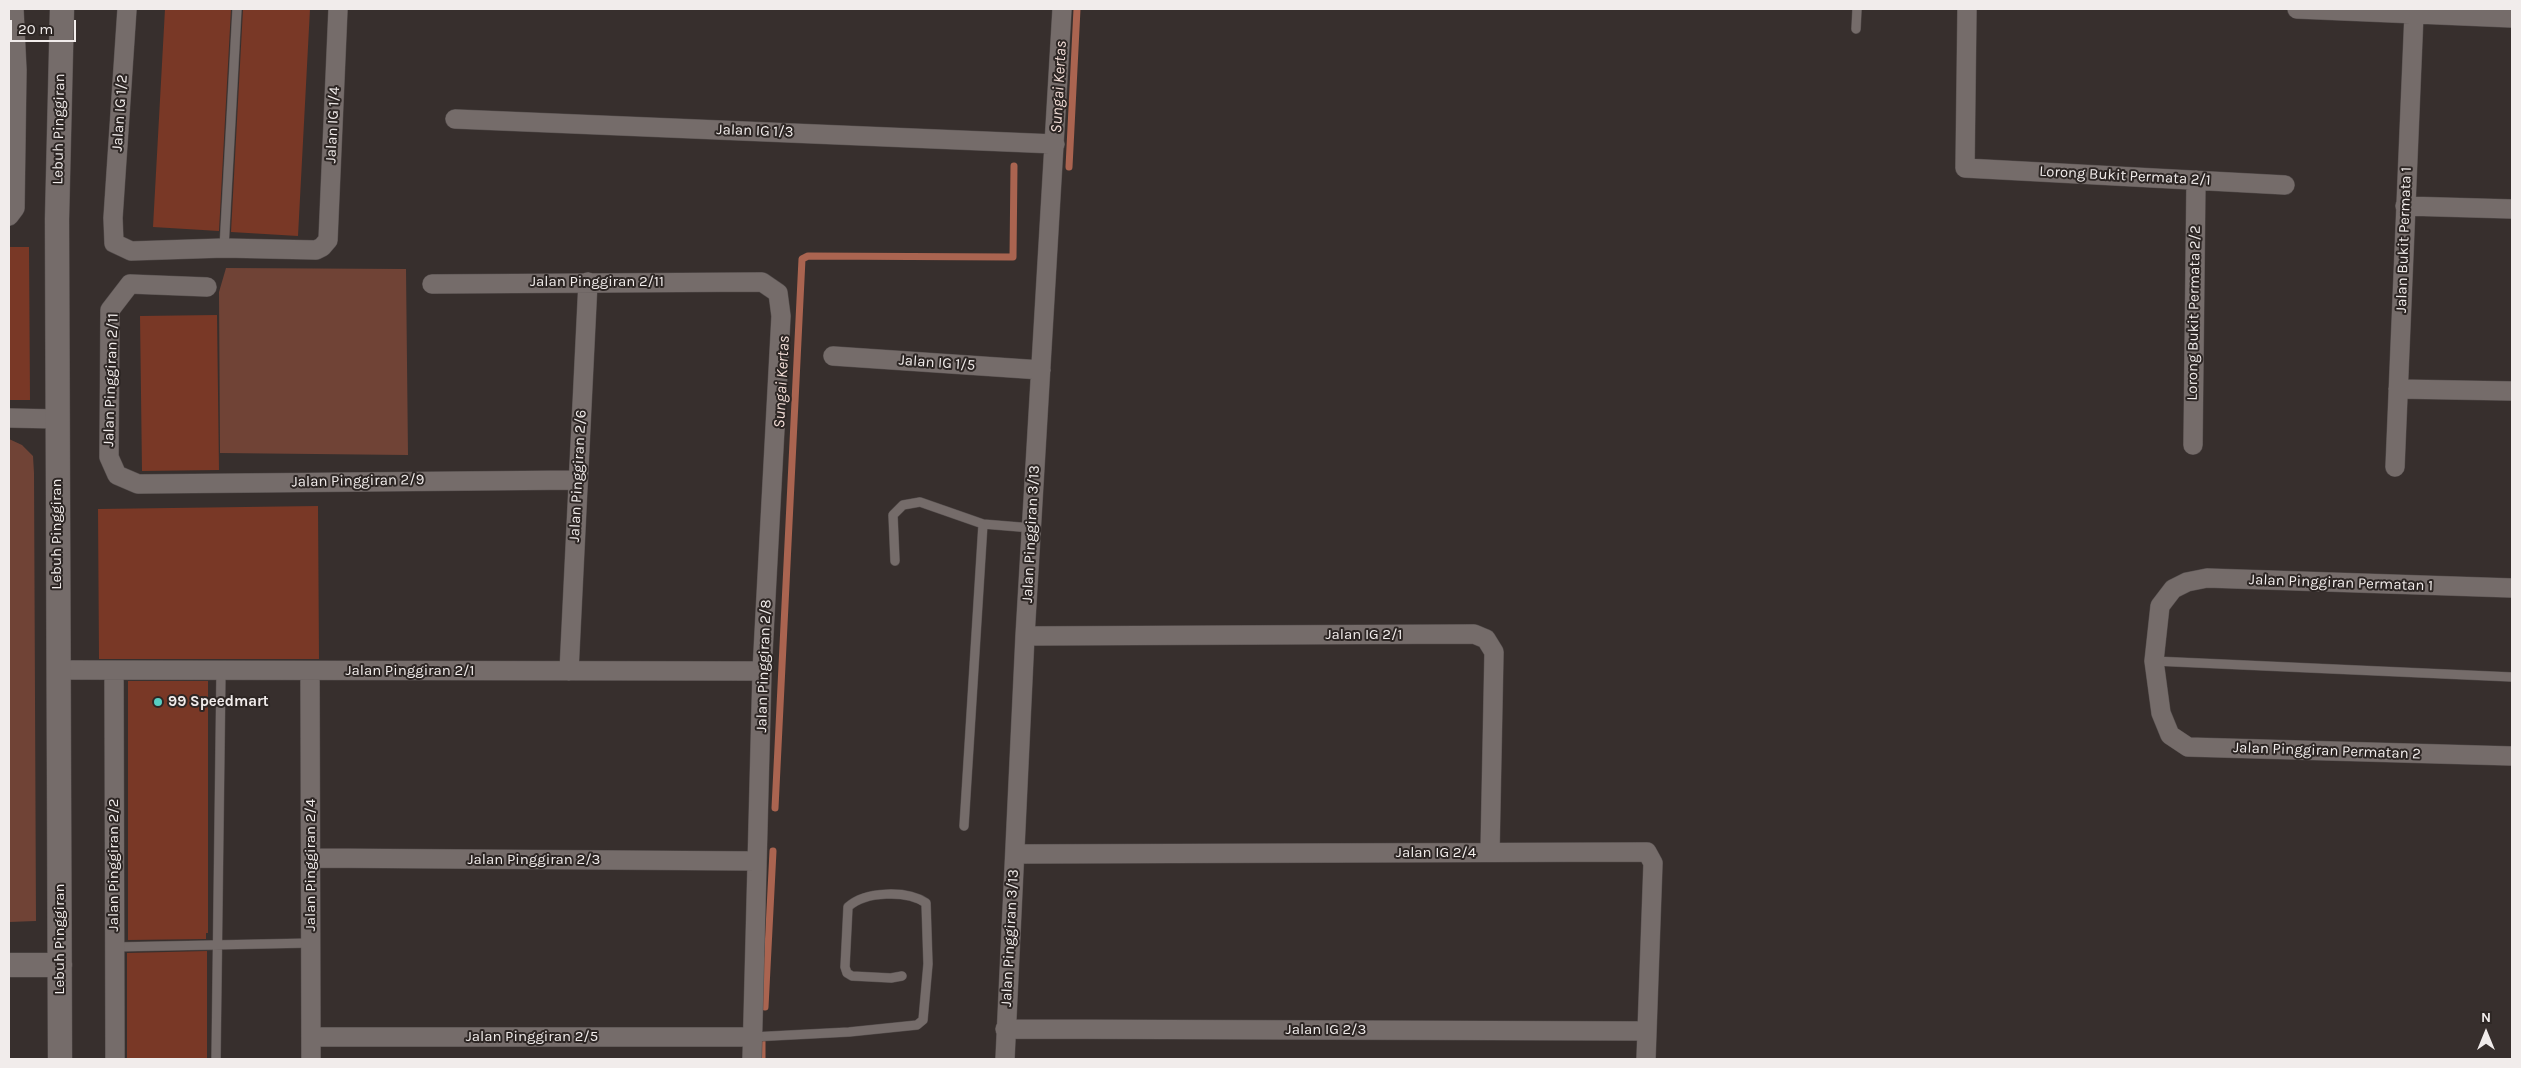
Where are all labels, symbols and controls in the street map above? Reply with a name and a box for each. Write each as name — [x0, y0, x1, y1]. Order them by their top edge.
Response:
scale bar — [12, 10, 79, 42]
text: 20 m — [18, 20, 53, 38]
water label: Sungai Kertas — [1047, 40, 1071, 134]
street label: Lebuh Pinggiran — [49, 73, 69, 185]
street label: Jalan IG 1/2 — [108, 74, 132, 152]
street label: Jalan IG 1/4 — [322, 86, 344, 164]
street label: Jalan IG 1/3 — [716, 121, 794, 141]
street label: Lorong Bukit Permata 2/1 — [2039, 163, 2211, 189]
street label: Jalan Bukit Permata 1 — [2392, 167, 2416, 313]
street label: Lorong Bukit Permata 2/2 — [2183, 225, 2205, 401]
street label: Jalan Pinggiran 2/11 — [530, 273, 664, 291]
street label: Jalan Pinggiran 2/11 — [100, 313, 122, 447]
water label: Sungai Kertas — [770, 335, 794, 429]
street label: Jalan IG 1/5 — [898, 351, 976, 375]
street label: Jalan Pinggiran 2/6 — [566, 409, 590, 543]
street label: Jalan Pinggiran 3/13 — [1018, 465, 1044, 603]
street label: Jalan Pinggiran 2/9 — [291, 471, 425, 491]
street label: Lebuh Pinggiran — [48, 478, 66, 590]
street label: Jalan Pinggiran Permatan 1 — [2249, 571, 2433, 595]
street label: Jalan Pinggiran 2/8 — [753, 599, 775, 733]
street label: Jalan IG 2/1 — [1326, 626, 1402, 644]
street label: Jalan Pinggiran 2/1 — [345, 662, 475, 680]
place label: 99 Speedmart — [168, 693, 269, 711]
marker: 99 Speedmart — [152, 696, 164, 708]
street label: Jalan Pinggiran Permatan 2 — [2233, 739, 2421, 763]
street label: Jalan Pinggiran 2/2 — [105, 799, 123, 931]
street label: Jalan Pinggiran 2/4 — [302, 799, 320, 931]
street label: Jalan IG 2/4 — [1396, 844, 1476, 862]
street label: Jalan Pinggiran 2/3 — [468, 851, 600, 869]
street label: Jalan Pinggiran 3/13 — [997, 869, 1023, 1007]
street label: Lebuh Pinggiran — [51, 883, 69, 995]
north arrow — [2461, 1008, 2511, 1058]
text: N — [2481, 1009, 2491, 1026]
street label: Jalan IG 2/3 — [1286, 1021, 1366, 1039]
street label: Jalan Pinggiran 2/5 — [466, 1028, 598, 1046]

